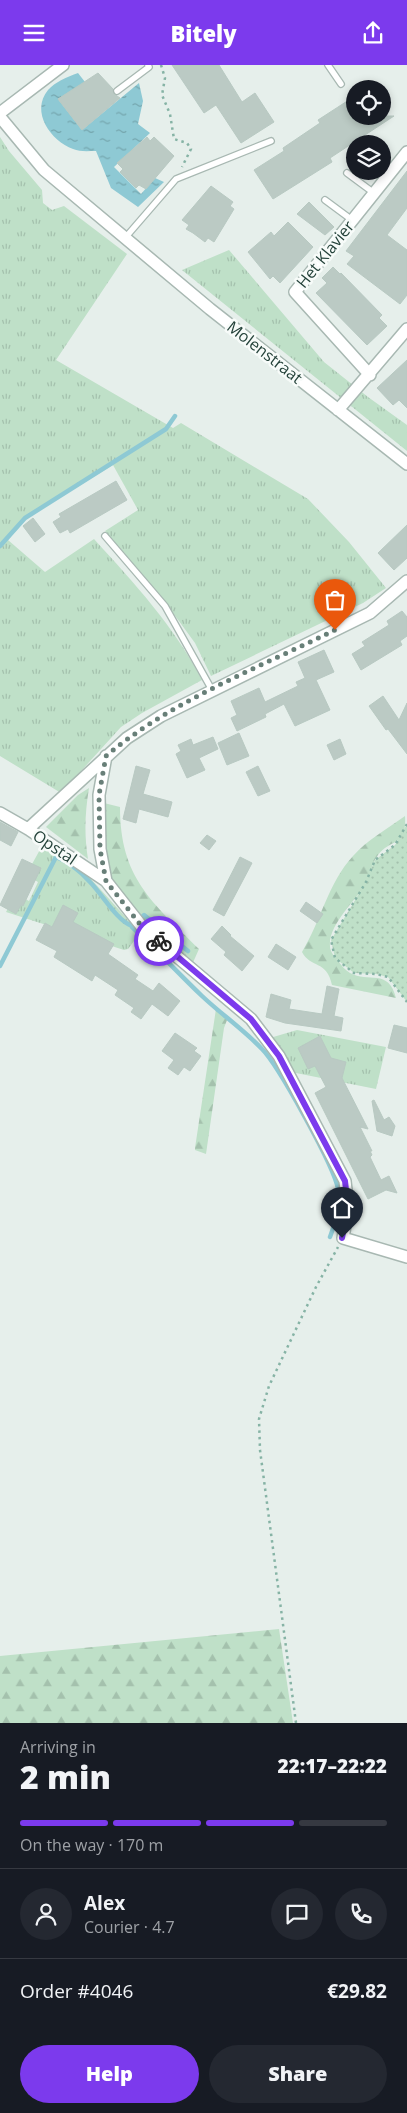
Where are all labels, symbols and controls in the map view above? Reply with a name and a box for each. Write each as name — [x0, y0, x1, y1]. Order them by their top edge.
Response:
text: Bitely — [170, 18, 237, 48]
icon: menu — [20, 19, 48, 47]
icon: share — [359, 19, 387, 47]
map controls — [346, 80, 391, 180]
button: locate — [346, 80, 391, 125]
button: layers — [346, 135, 391, 180]
street label: Het Klavier — [291, 215, 359, 292]
street label: Molenstraat — [223, 316, 308, 389]
pin — [314, 579, 356, 630]
icon: bag — [321, 586, 349, 614]
street label: Opstal — [29, 824, 81, 870]
courier — [134, 916, 184, 966]
icon: bike — [145, 927, 173, 955]
pin — [321, 1187, 363, 1238]
icon: home — [328, 1194, 356, 1222]
text: Arriving in — [20, 1736, 96, 1758]
text: 22:17–22:22 — [277, 1753, 387, 1779]
text: 2 min — [20, 1755, 111, 1798]
text: On the way · 170 m — [20, 1834, 163, 1856]
button: person — [20, 1888, 72, 1940]
button: chat — [271, 1888, 323, 1940]
button: phone — [335, 1888, 387, 1940]
text: Alex — [84, 1890, 125, 1916]
text: Courier · 4.7 — [84, 1916, 175, 1938]
text: Order #4046 — [20, 1978, 133, 2004]
text: €29.82 — [327, 1978, 387, 2004]
button: Help — [20, 2045, 199, 2103]
button: Share — [209, 2045, 387, 2103]

